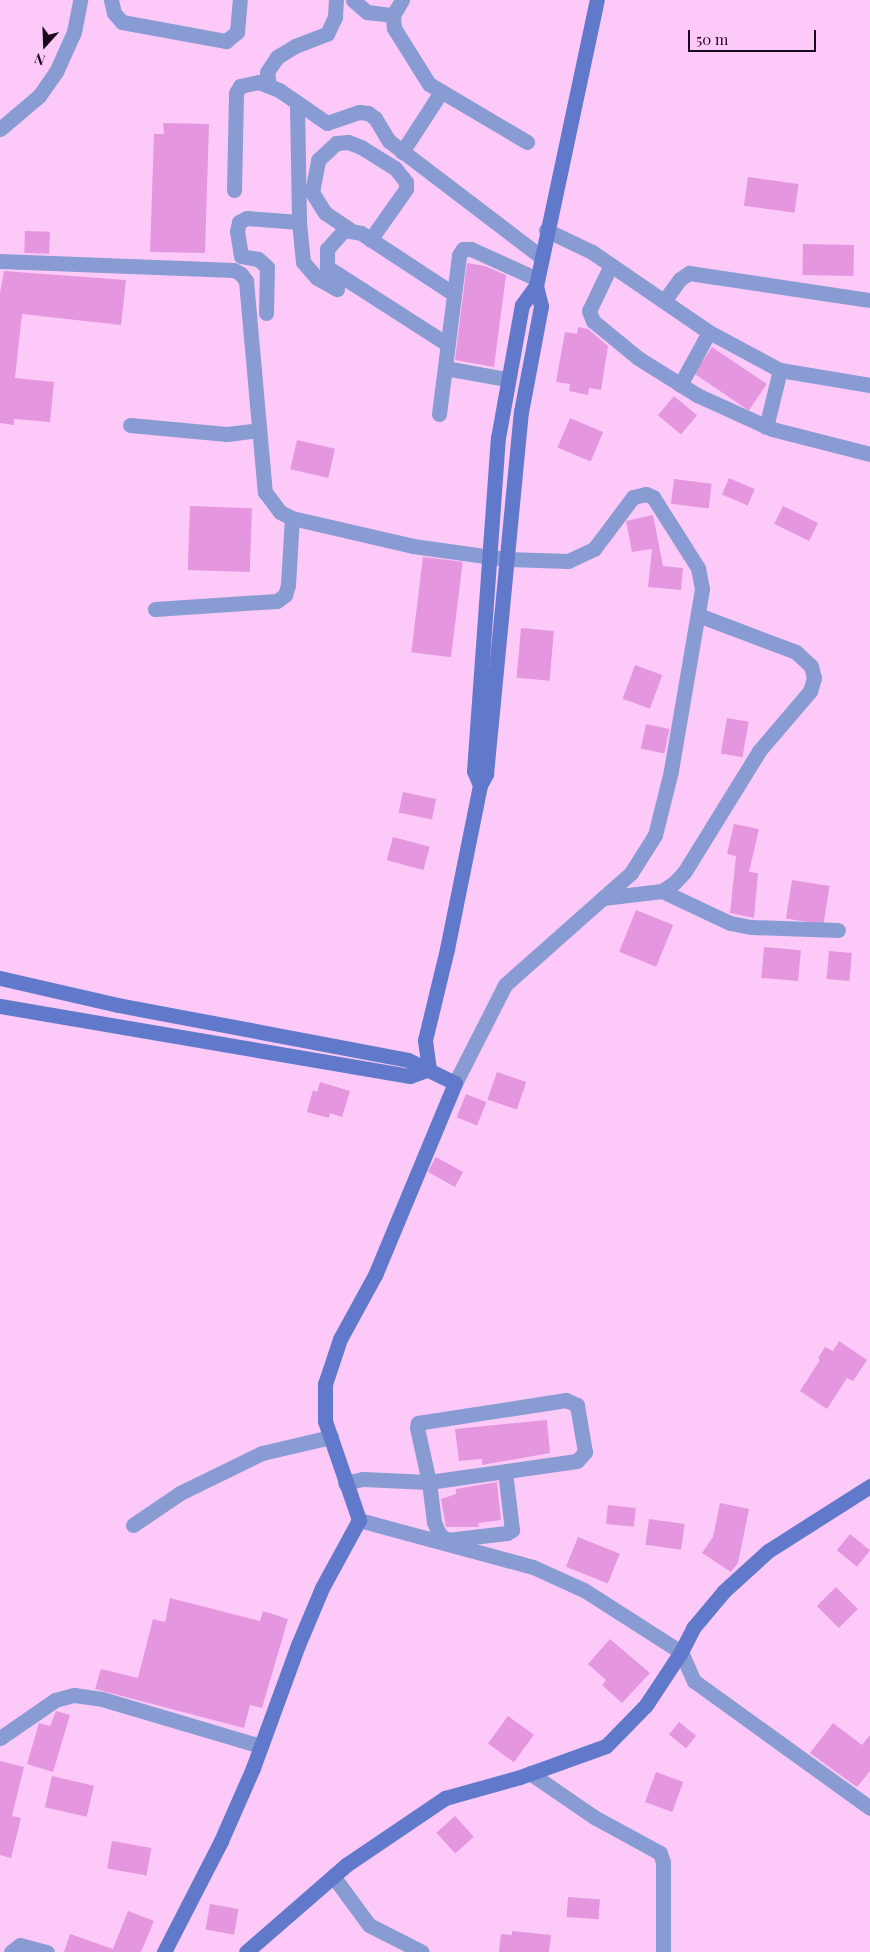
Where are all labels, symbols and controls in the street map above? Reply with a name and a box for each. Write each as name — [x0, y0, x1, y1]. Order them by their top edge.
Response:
north arrow — [20, 20, 70, 70]
scale bar — [690, 20, 818, 52]
text: 50 m — [696, 29, 728, 49]
text: N — [32, 49, 48, 70]

